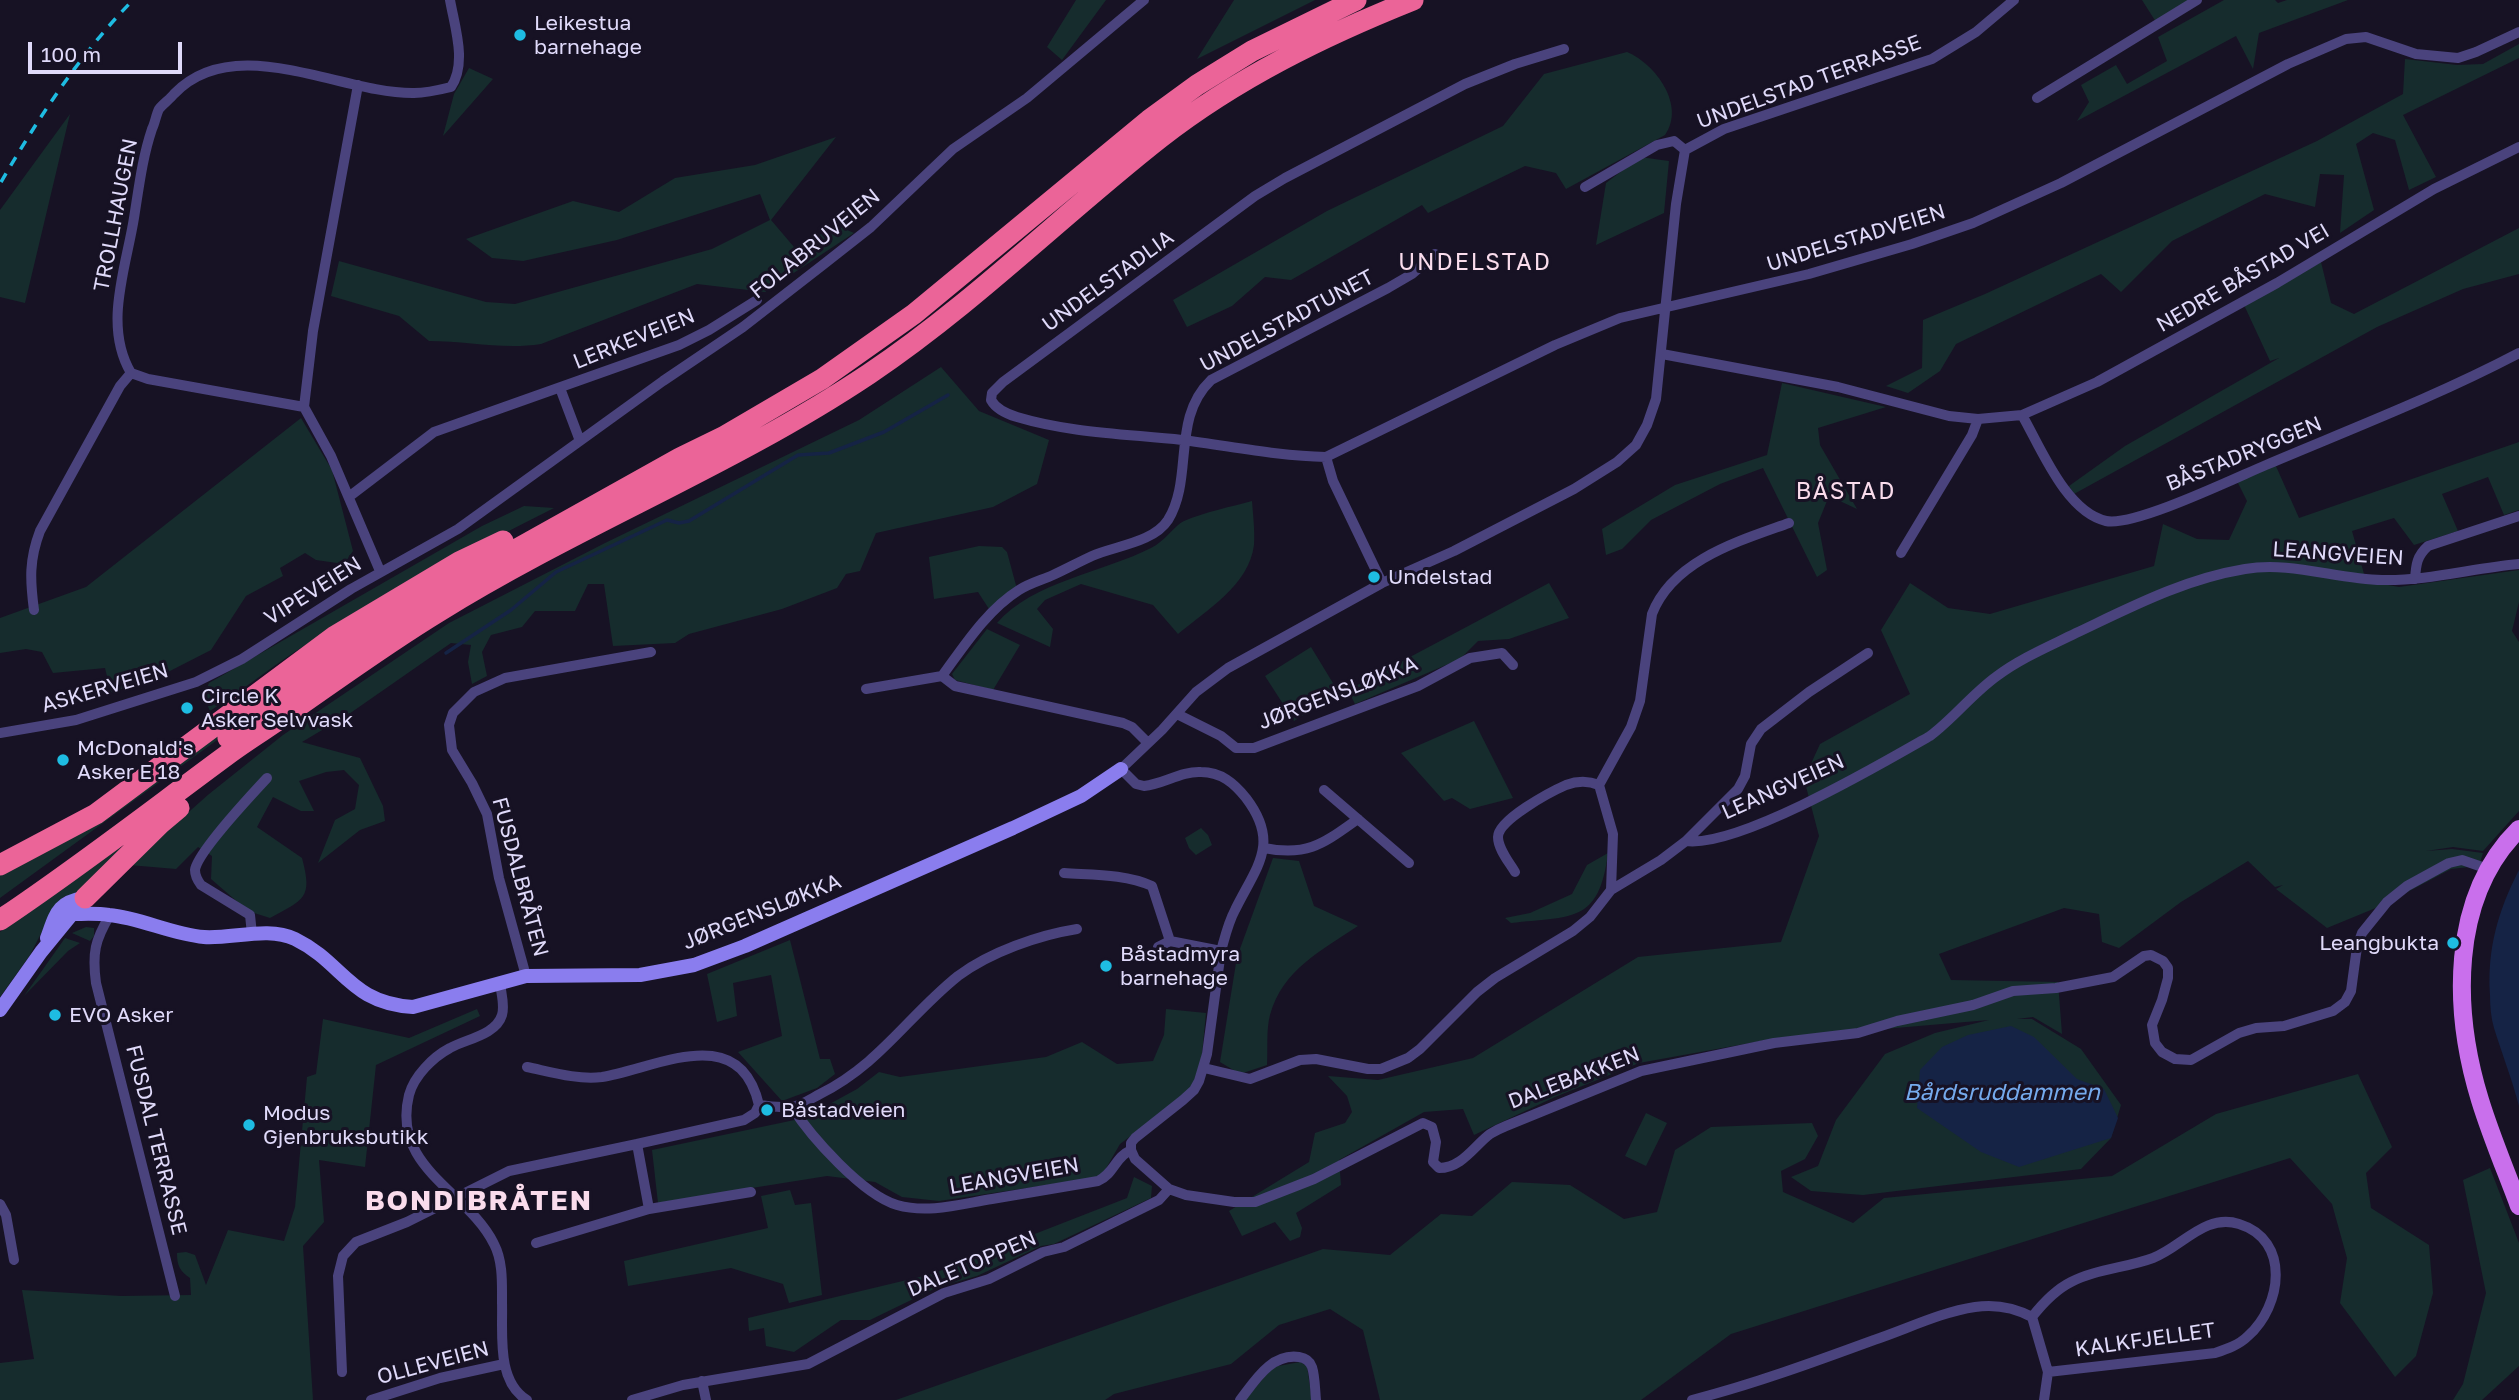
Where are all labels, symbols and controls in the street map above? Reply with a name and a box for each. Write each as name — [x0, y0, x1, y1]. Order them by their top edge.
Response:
place label: Leikestua barnehage — [534, 10, 642, 60]
marker: Leikestua barnehage — [512, 27, 528, 43]
scale bar — [32, 28, 186, 72]
street label: UNDELSTAD TERRASSE — [1693, 30, 1925, 134]
text: 100 m — [41, 41, 101, 67]
street label: TROLLHAUGEN — [89, 136, 143, 294]
street label: FOLABRUVEIEN — [745, 184, 885, 304]
street label: UNDELSTADVEIEN — [1764, 199, 1948, 277]
street label: NEDRE BÅSTAD VEI — [2152, 218, 2334, 338]
street label: UNDELSTADLIA — [1037, 225, 1179, 337]
district label: UNDELSTAD — [1399, 249, 1551, 277]
street label: UNDELSTADTUNET — [1196, 264, 1378, 378]
street label: LERKEVEIEN — [570, 303, 698, 375]
street label: BÅSTADRYGGEN — [2162, 411, 2326, 497]
district label: BÅSTAD — [1796, 478, 1896, 506]
street label: LEANGVEIEN — [2272, 537, 2404, 571]
street label: VIPEVEIEN — [260, 551, 366, 631]
place label: Undelstad — [1388, 564, 1492, 590]
marker: Undelstad — [1366, 569, 1382, 585]
street label: JØRGENSLØKKA — [1255, 651, 1421, 735]
street label: ASKERVEIEN — [39, 658, 171, 718]
place label: Circle K Asker Selvvask — [201, 683, 353, 733]
marker: Circle K Asker Selvvask — [179, 700, 195, 716]
place label: McDonald's Asker E 18 — [77, 735, 194, 785]
street label: LEANGVEIEN — [1718, 749, 1848, 825]
marker: McDonald's Asker E 18 — [55, 752, 71, 768]
street label: FUSDALBRÅTEN — [487, 794, 553, 960]
street label: JØRGENSLØKKA — [679, 869, 845, 955]
place label: Leangbukta — [2319, 930, 2439, 956]
marker: Leangbukta — [2445, 935, 2461, 951]
place label: Båstadmyra barnehage — [1120, 941, 1240, 991]
marker: Båstadmyra barnehage — [1098, 958, 1114, 974]
place label: EVO Asker — [69, 1002, 173, 1028]
marker: EVO Asker — [47, 1007, 63, 1023]
street label: DALEBAKKEN — [1505, 1041, 1643, 1115]
street label: FUSDAL TERRASSE — [120, 1042, 192, 1238]
water label: Bårdsruddammen — [1904, 1079, 2100, 1107]
place label: Båstadveien — [781, 1097, 905, 1123]
place label: Modus Gjenbruksbutikk — [263, 1100, 429, 1150]
marker: Båstadveien — [759, 1102, 775, 1118]
marker: Modus Gjenbruksbutikk — [241, 1117, 257, 1133]
street label: LEANGVEIEN — [947, 1152, 1081, 1200]
district label: BONDIBRÅTEN — [366, 1184, 592, 1218]
street label: DALETOPPEN — [904, 1225, 1040, 1303]
street label: KALKFJELLET — [2073, 1318, 2217, 1362]
street label: OLLEVEIEN — [374, 1336, 492, 1390]

